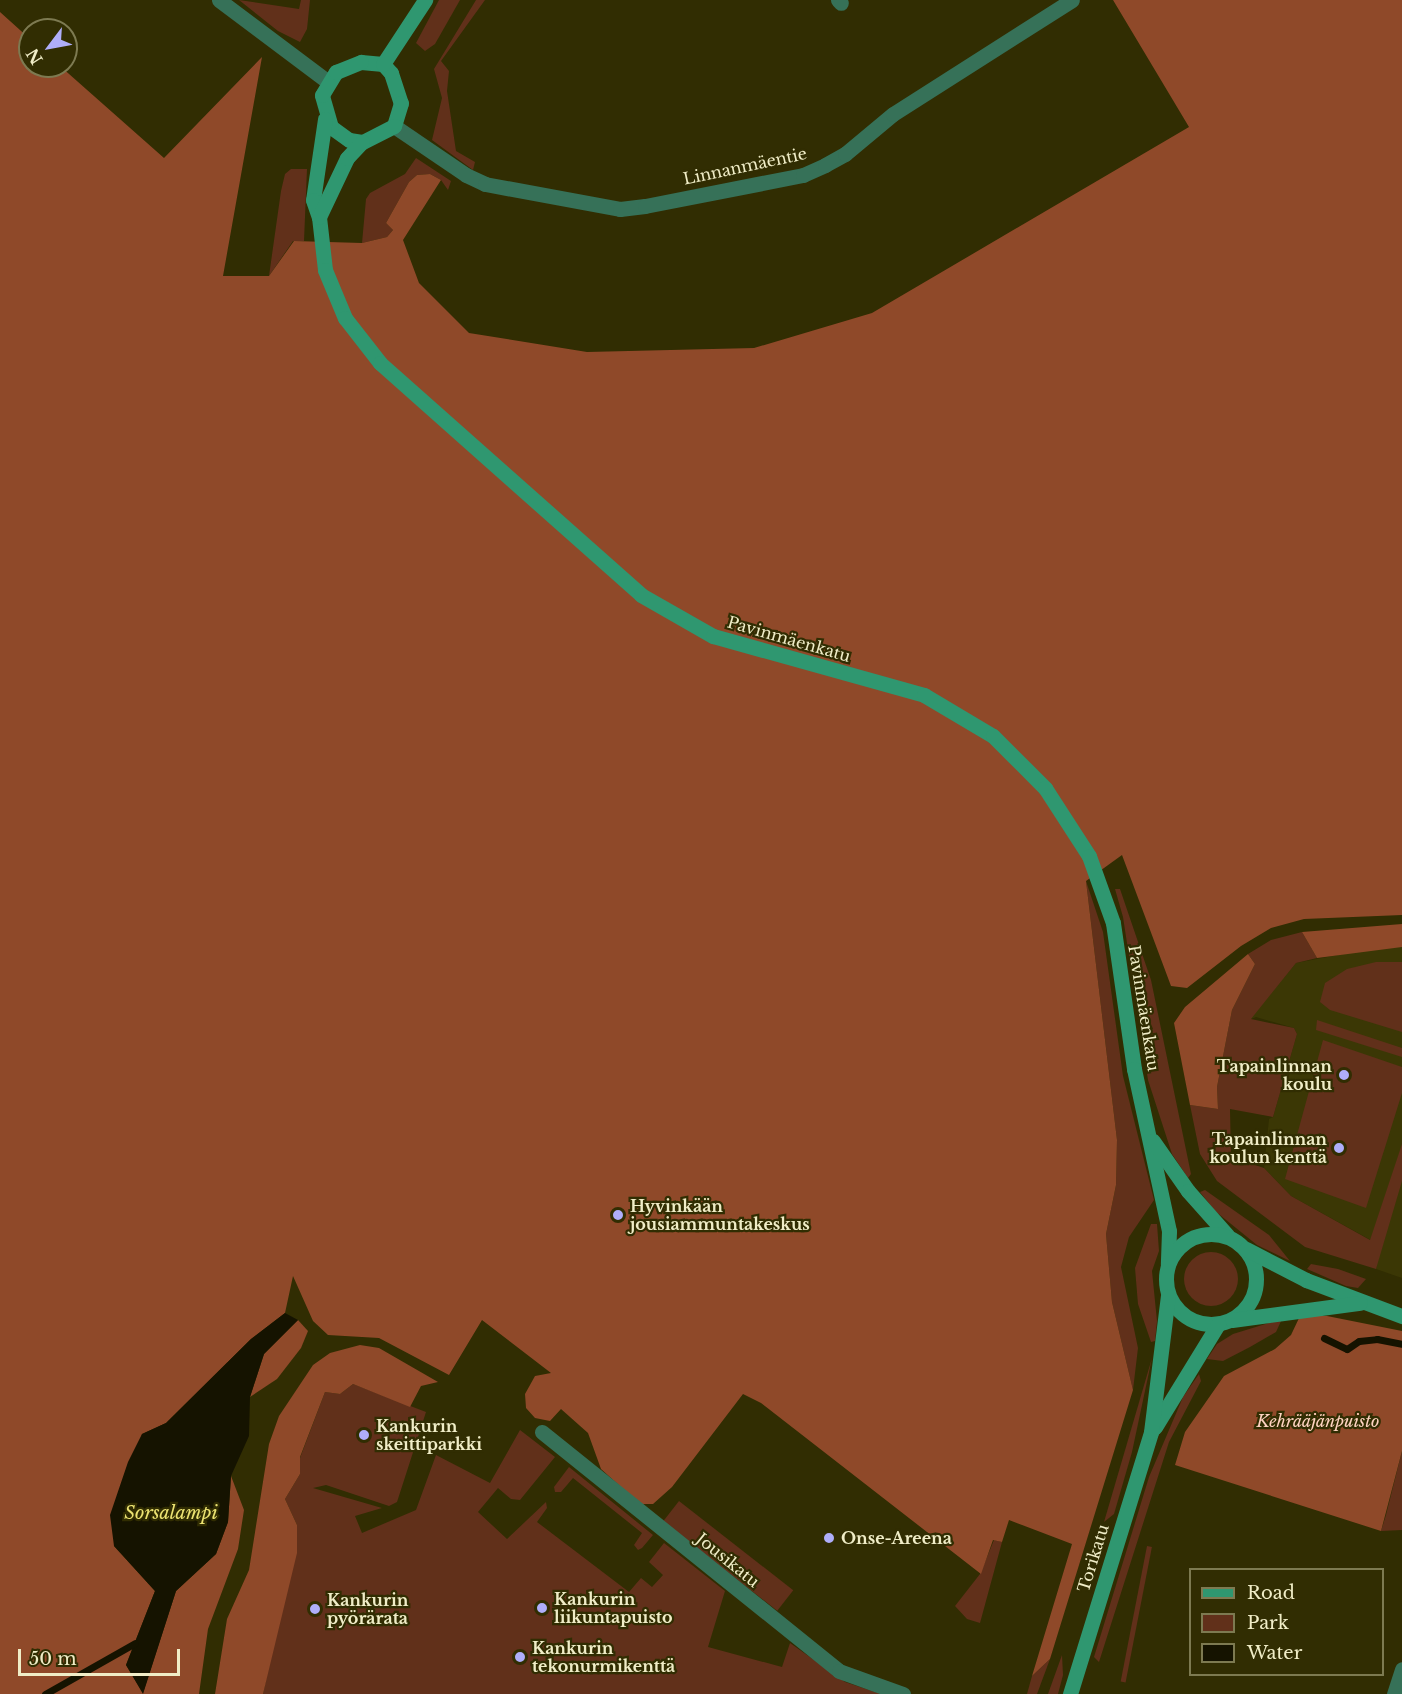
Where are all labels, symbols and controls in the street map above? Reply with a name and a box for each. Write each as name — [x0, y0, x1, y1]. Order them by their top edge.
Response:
north arrow — [18, 18, 78, 78]
text: N — [22, 45, 47, 68]
street label: Linnanmäentie — [681, 144, 809, 188]
street label: Pavinmäenkatu — [725, 612, 853, 666]
street label: Pavinmäenkatu — [1125, 944, 1163, 1072]
place label: Tapainlinnan koulu — [1217, 1056, 1332, 1094]
marker: Tapainlinnan koulu — [1337, 1068, 1351, 1082]
place label: Tapainlinnan koulun kenttä — [1209, 1129, 1327, 1167]
marker: Tapainlinnan koulun kenttä — [1332, 1141, 1346, 1155]
place label: Hyvinkään jousiammuntakeskus — [630, 1196, 810, 1234]
marker: Hyvinkään jousiammuntakeskus — [611, 1208, 625, 1222]
park label: Kehrääjänpuisto — [1257, 1411, 1379, 1431]
place label: Kankurin skeittiparkki — [376, 1416, 482, 1454]
marker: Kankurin skeittiparkki — [357, 1428, 371, 1442]
water label: Sorsalampi — [124, 1502, 218, 1524]
street label: Torikatu — [1074, 1522, 1112, 1594]
place label: Onse-Areena — [841, 1528, 952, 1548]
street label: Jousikatu — [693, 1529, 763, 1591]
marker: Onse-Areena — [822, 1531, 836, 1545]
legend — [1189, 1568, 1384, 1676]
text: Road — [1247, 1582, 1295, 1604]
place label: Kankurin liikuntapuisto — [554, 1589, 673, 1627]
place label: Kankurin pyörärata — [327, 1590, 408, 1628]
marker: Kankurin liikuntapuisto — [535, 1601, 549, 1615]
marker: Kankurin pyörärata — [308, 1602, 322, 1616]
text: Park — [1247, 1612, 1289, 1634]
scale bar — [21, 1637, 183, 1675]
place label: Kankurin tekonurmikenttä — [532, 1638, 675, 1676]
text: Water — [1247, 1642, 1302, 1664]
text: 50 m — [29, 1648, 77, 1670]
marker: Kankurin tekonurmikenttä — [513, 1650, 527, 1664]

